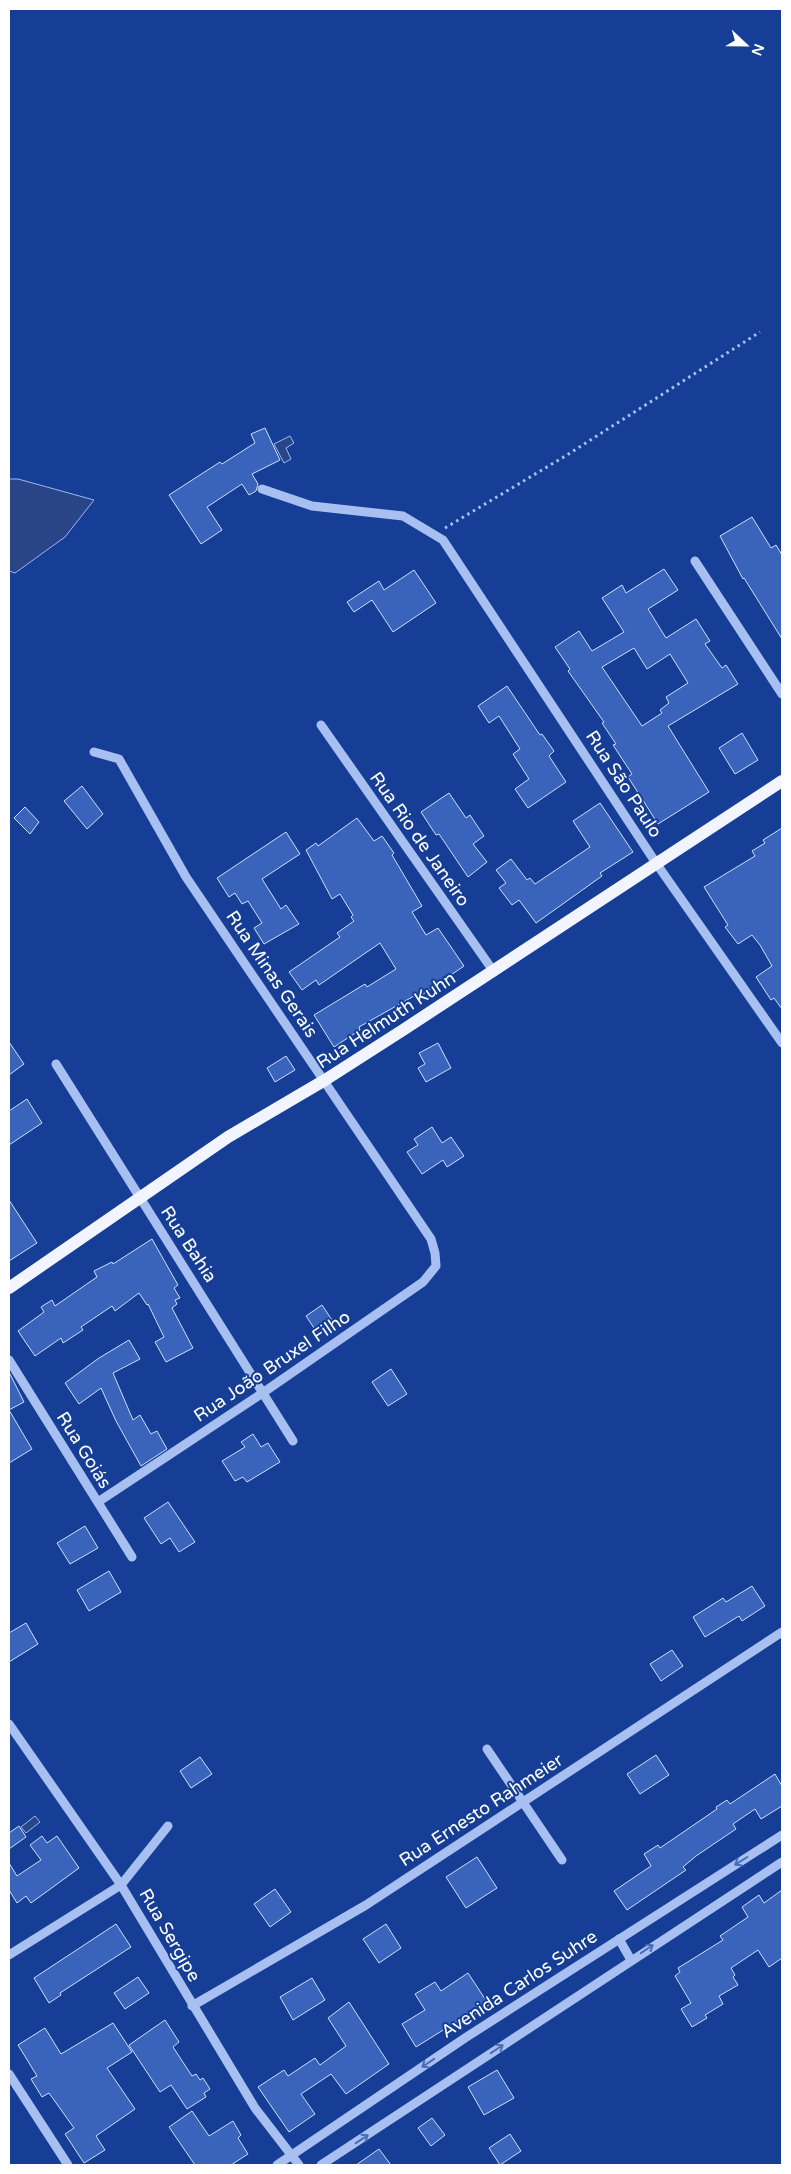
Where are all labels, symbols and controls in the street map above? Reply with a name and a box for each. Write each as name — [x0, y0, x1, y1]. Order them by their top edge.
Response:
north arrow — [721, 20, 771, 70]
text: N — [748, 41, 768, 58]
street label: Rua São Paulo — [581, 726, 667, 842]
street label: Rua Rio de Janeiro — [365, 767, 475, 911]
street label: Rua Minas Gerais — [221, 906, 323, 1042]
street label: Rua Helmuth Kuhn — [312, 967, 460, 1073]
street label: Rua Bahia — [156, 1202, 222, 1286]
street label: Rua João Bruxel Filho — [190, 1305, 355, 1427]
street label: Rua Goiás — [52, 1408, 116, 1492]
street label: Rua Ernesto Rahmeier — [395, 1749, 567, 1871]
one-way arrow — [734, 1856, 748, 1866]
street label: Rua Sergipe — [135, 1885, 205, 1985]
street label: Avenida Carlos Suhre — [437, 1925, 601, 2043]
one-way arrow — [640, 1944, 654, 1954]
one-way arrow — [490, 2044, 504, 2054]
one-way arrow — [421, 2058, 435, 2068]
one-way arrow — [355, 2133, 369, 2144]

